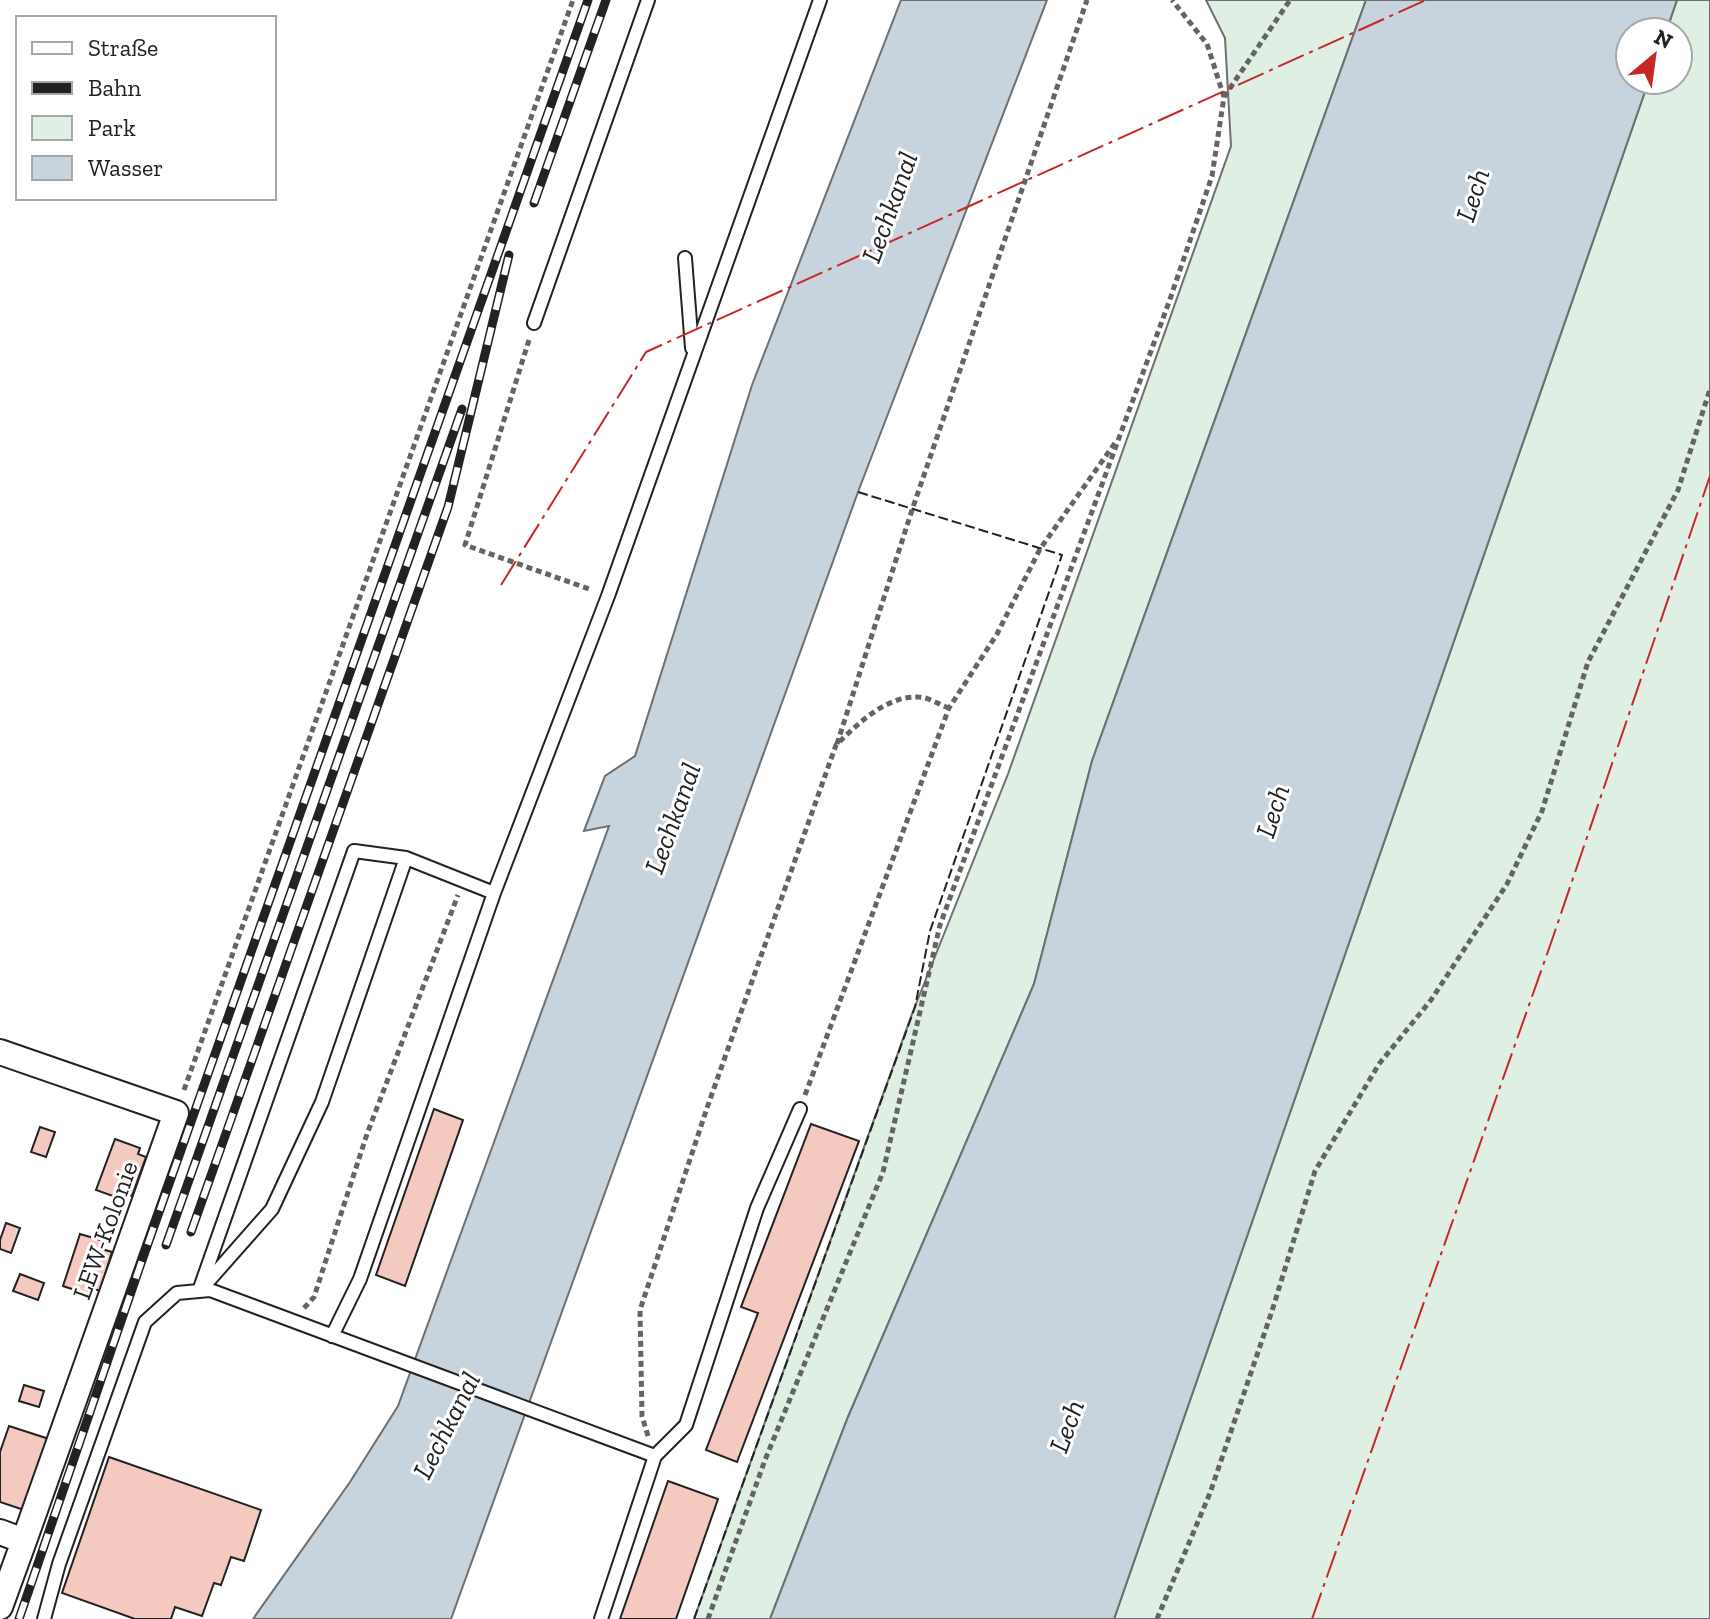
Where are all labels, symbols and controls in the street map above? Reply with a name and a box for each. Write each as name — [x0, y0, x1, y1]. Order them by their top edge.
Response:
legend — [16, 16, 276, 200]
north arrow — [1614, 16, 1694, 96]
text: N — [1650, 23, 1678, 55]
text: Straße — [88, 33, 158, 62]
text: Bahn — [88, 73, 142, 102]
text: Park — [88, 113, 136, 142]
water label: Lechkanal — [854, 147, 925, 267]
text: Wasser — [88, 153, 163, 182]
water label: Lech — [1449, 165, 1496, 226]
water label: Lechkanal — [637, 758, 708, 878]
water label: Lech — [1249, 781, 1296, 842]
street label: LEW-Kolonie — [65, 1156, 145, 1304]
water label: Lechkanal — [406, 1366, 487, 1484]
water label: Lech — [1042, 1395, 1091, 1457]

